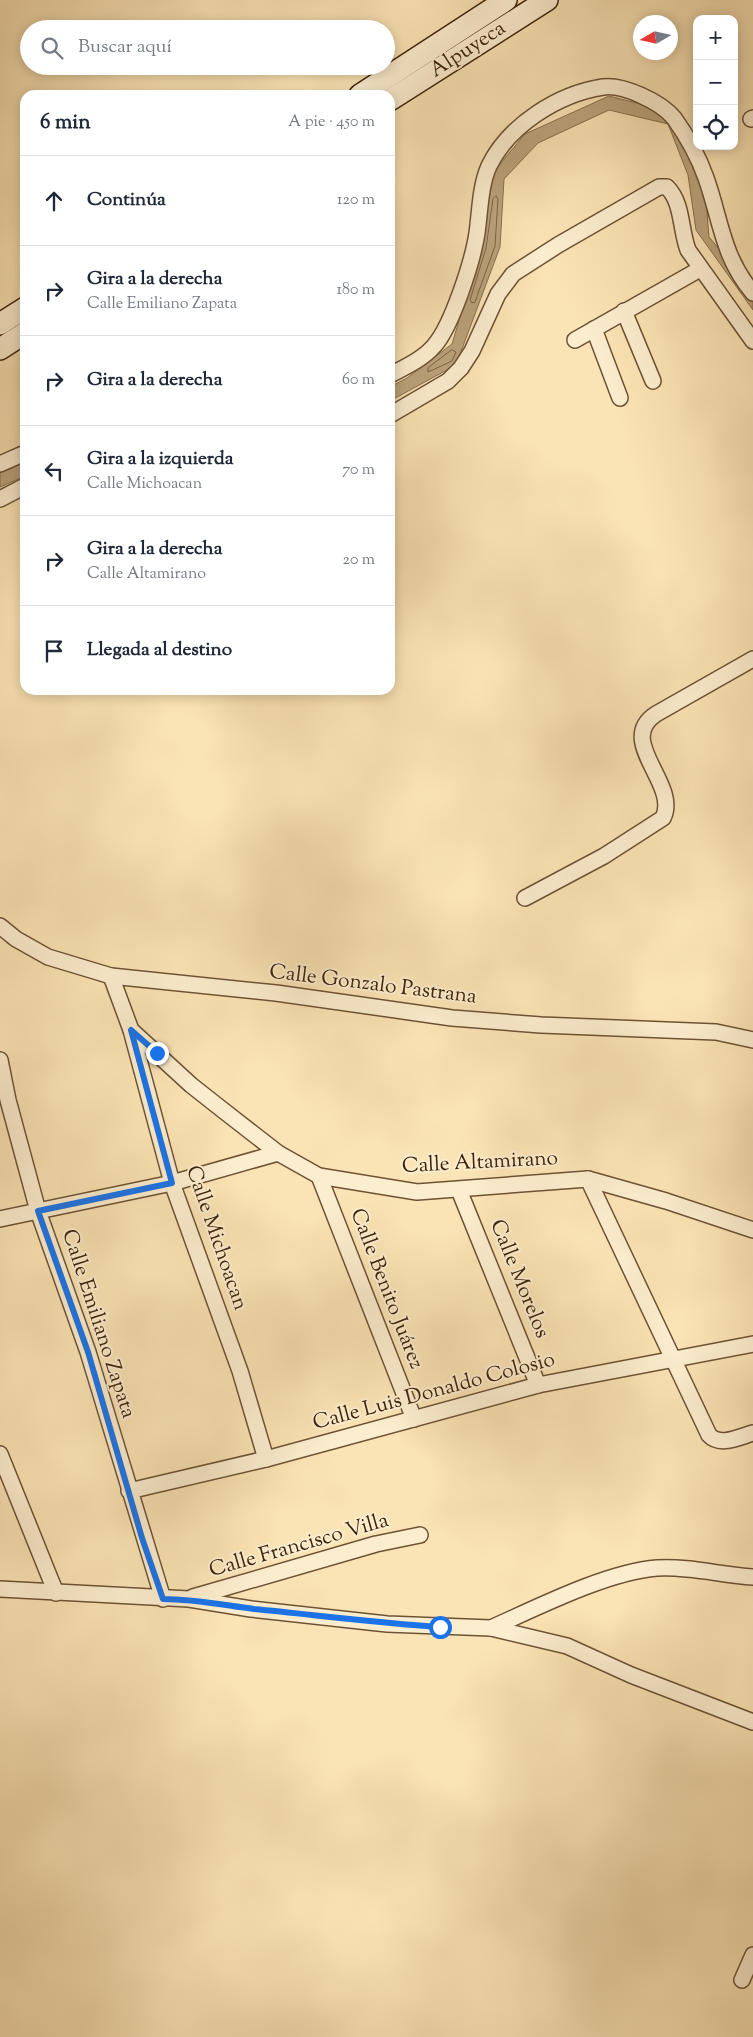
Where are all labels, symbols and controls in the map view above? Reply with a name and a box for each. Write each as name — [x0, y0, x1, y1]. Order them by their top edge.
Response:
street label: Alpuyeca — [424, 14, 512, 86]
north arrow — [633, 15, 678, 60]
map controls — [693, 15, 738, 150]
button: + — [693, 15, 738, 60]
search box — [20, 20, 395, 75]
icon: search — [38, 34, 66, 62]
text: Buscar aquí — [78, 34, 172, 61]
button: − — [693, 60, 738, 105]
button: locate — [693, 105, 738, 150]
text: 6 min — [40, 108, 91, 138]
text: A pie · 450 m — [288, 111, 375, 134]
icon: ahead — [40, 187, 68, 215]
text: Continúa — [87, 187, 166, 214]
text: 120 m — [337, 189, 375, 212]
text: Gira a la derecha — [87, 266, 222, 293]
icon: right — [40, 277, 68, 305]
text: 180 m — [336, 279, 375, 302]
text: Calle Emiliano Zapata — [87, 293, 237, 316]
icon: right — [40, 367, 68, 395]
text: Gira a la derecha — [87, 367, 222, 394]
text: 60 m — [342, 369, 375, 392]
text: Gira a la izquierda — [87, 446, 233, 473]
icon: left — [40, 457, 68, 485]
text: 70 m — [342, 459, 375, 482]
text: Calle Michoacan — [87, 473, 202, 496]
text: Gira a la derecha — [87, 536, 222, 563]
icon: right — [40, 547, 68, 575]
text: 20 m — [342, 549, 375, 572]
text: Calle Altamirano — [87, 563, 206, 586]
icon: arrive — [40, 637, 68, 665]
text: Llegada al destino — [87, 637, 232, 664]
street label: Calle Gonzalo Pastrana — [268, 957, 479, 1013]
route end — [146, 1042, 169, 1065]
street label: Calle Altamirano — [401, 1144, 559, 1182]
street label: Calle Michoacan — [177, 1162, 255, 1314]
street label: Calle Benito Juárez — [342, 1204, 430, 1374]
street label: Calle Morelos — [482, 1215, 556, 1343]
street label: Calle Emiliano Zapata — [53, 1226, 143, 1423]
street label: Calle Luis Donaldo Colosio — [310, 1345, 558, 1439]
street label: Calle Francisco Villa — [206, 1506, 393, 1586]
route start — [429, 1616, 452, 1639]

